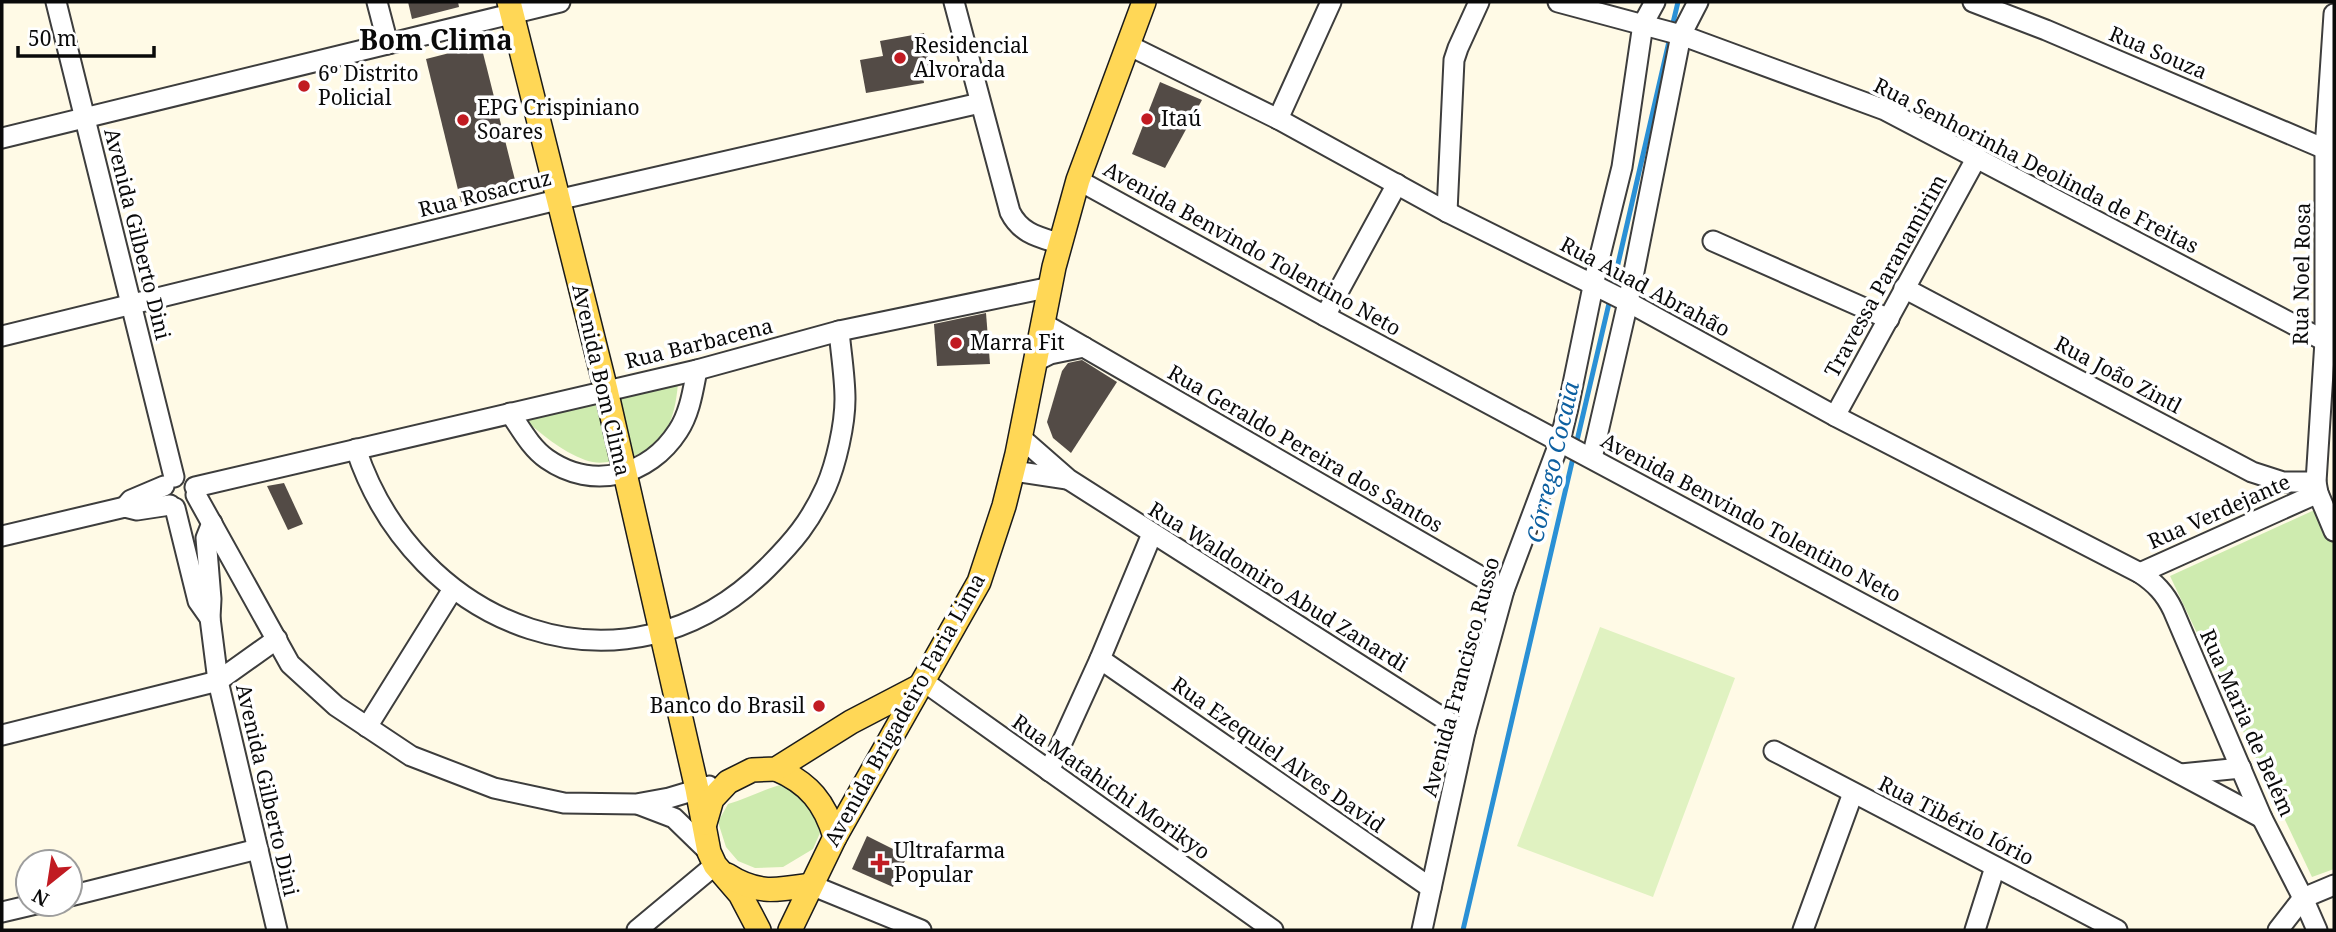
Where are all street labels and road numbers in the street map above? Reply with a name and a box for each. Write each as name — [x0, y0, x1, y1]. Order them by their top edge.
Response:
street label: Rua Souza — [2105, 19, 2212, 85]
street label: Rua Senhorinha Deolinda de Freitas — [1869, 71, 2204, 260]
street label: Avenida Gilberto Dini — [98, 125, 178, 343]
street label: Avenida Benvindo Tolentino Neto — [1099, 154, 1406, 342]
street label: Rua Rosacruz — [415, 163, 554, 223]
street label: Travessa Paranamirim — [1818, 169, 1953, 382]
street label: Rua Noel Rosa — [2286, 202, 2316, 346]
street label: Rua Auad Abrahão — [1556, 229, 1735, 343]
street label: Avenida Bom Clima — [566, 281, 638, 479]
street label: Rua Barbacena — [622, 311, 776, 375]
street label: Rua João Zintl — [2050, 329, 2187, 420]
street label: Rua Geraldo Pereira dos Santos — [1163, 358, 1448, 539]
street label: Avenida Benvindo Tolentino Neto — [1597, 426, 1906, 608]
street label: Rua Verdejante — [2143, 467, 2294, 555]
street label: Rua Waldomiro Abud Zanardi — [1144, 495, 1414, 678]
street label: Avenida Francisco Russo — [1415, 554, 1506, 800]
street label: Avenida Brigadeiro Faria Lima — [817, 568, 991, 851]
street label: Rua Maria de Belém — [2194, 625, 2302, 821]
street label: Rua Ezequiel Alves David — [1166, 670, 1391, 839]
street label: Avenida Gilberto Dini — [230, 681, 306, 899]
street label: Rua Matahichi Morikyo — [1007, 707, 1216, 865]
street label: Rua Tibério Iório — [1874, 769, 2039, 871]

